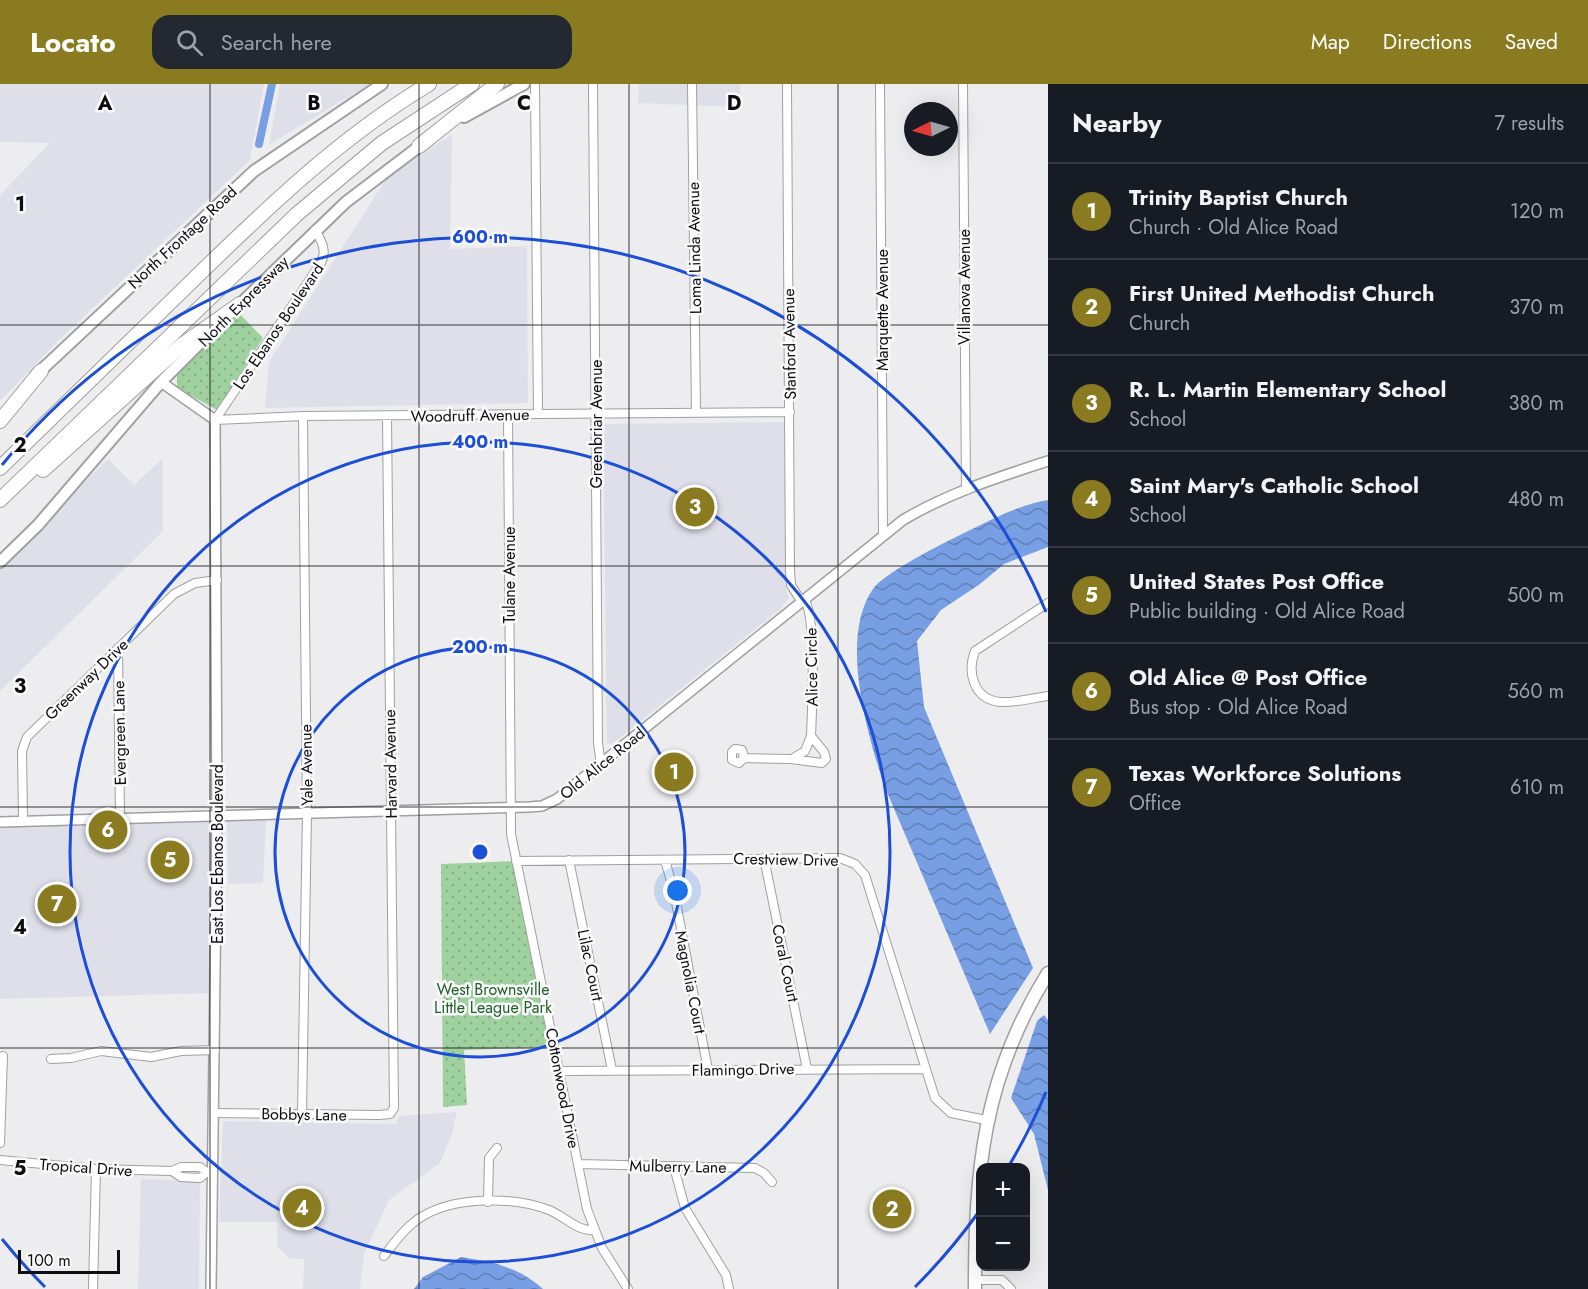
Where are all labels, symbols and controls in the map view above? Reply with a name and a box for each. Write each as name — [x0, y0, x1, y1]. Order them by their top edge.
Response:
search box — [152, 15, 572, 69]
text: Locato — [30, 22, 116, 63]
icon: search — [173, 26, 206, 59]
text: Search here — [221, 26, 332, 58]
text: Map — [1311, 27, 1350, 57]
text: Directions — [1383, 27, 1472, 57]
text: Saved — [1505, 27, 1558, 57]
text: A — [97, 89, 113, 118]
text: B — [307, 89, 321, 118]
text: C — [517, 89, 531, 118]
text: D — [727, 89, 741, 118]
north arrow — [904, 102, 958, 156]
text: Nearby — [1072, 104, 1161, 142]
text: 7 results — [1495, 109, 1564, 138]
street label: North Frontage Road — [123, 181, 242, 294]
text: Trinity Baptist Church — [1129, 181, 1348, 213]
street label: Loma Linda Avenue — [682, 182, 707, 314]
text: 1 — [15, 190, 25, 219]
text: 1 — [1086, 197, 1097, 226]
text: 120 m — [1510, 197, 1564, 226]
text: Church · Old Alice Road — [1129, 213, 1338, 242]
text: 600 m — [452, 224, 508, 250]
street label: Villanova Avenue — [953, 229, 976, 345]
street label: Marquette Avenue — [871, 249, 894, 371]
street label: North Expressway — [193, 250, 295, 352]
street label: Los Ebanos Boulevard — [227, 258, 329, 394]
text: First United Methodist Church — [1129, 277, 1435, 309]
street label: Stanford Avenue — [777, 288, 802, 400]
text: 2 — [1085, 293, 1098, 322]
text: 370 m — [1509, 293, 1564, 322]
text: Church — [1129, 309, 1190, 338]
street label: Greenbriar Avenue — [585, 359, 608, 489]
text: R. L. Martin Elementary School — [1129, 373, 1446, 405]
text: 3 — [1085, 389, 1098, 418]
text: 380 m — [1509, 389, 1564, 418]
street label: Woodruff Avenue — [410, 403, 530, 428]
text: School — [1129, 405, 1186, 434]
text: 400 m — [452, 429, 508, 455]
text: 2 — [13, 431, 27, 460]
text: Saint Mary's Catholic School — [1129, 469, 1419, 501]
pin: 3 — [676, 484, 714, 530]
text: 4 — [1085, 485, 1098, 514]
text: 480 m — [1508, 485, 1564, 514]
text: School — [1129, 501, 1186, 530]
street label: Tulane Avenue — [498, 526, 521, 624]
text: United States Post Office — [1129, 565, 1384, 597]
text: 5 — [1085, 581, 1098, 610]
text: 500 m — [1507, 581, 1564, 610]
text: Public building · Old Alice Road — [1129, 597, 1405, 626]
street label: Alice Circle — [799, 627, 824, 707]
street label: Greenway Drive — [39, 633, 133, 725]
text: 200 m — [452, 634, 508, 660]
text: Old Alice @ Post Office — [1129, 661, 1367, 693]
text: 3 — [14, 672, 26, 701]
text: 6 — [1085, 677, 1098, 706]
text: 560 m — [1508, 677, 1564, 706]
street label: Evergreen Lane — [107, 680, 132, 786]
text: Bus stop · Old Alice Road — [1129, 693, 1348, 722]
street label: Harvard Avenue — [378, 709, 403, 819]
street label: Old Alice Road — [555, 722, 650, 805]
street label: Yale Avenue — [294, 724, 319, 806]
pin: 1 — [654, 750, 694, 794]
text: Texas Workforce Solutions — [1129, 757, 1401, 789]
street label: East Los Ebanos Boulevard — [206, 764, 229, 944]
text: 7 — [1085, 773, 1098, 802]
text: 610 m — [1510, 773, 1564, 802]
text: Office — [1129, 789, 1181, 818]
pin: 6 — [88, 808, 128, 852]
pin: 5 — [150, 838, 190, 882]
centre of rings — [470, 842, 490, 862]
street label: Crestview Drive — [733, 847, 839, 872]
your location — [663, 876, 692, 905]
pin: 7 — [38, 882, 76, 926]
text: 4 — [13, 913, 27, 942]
street label: Coral Court — [766, 922, 805, 1004]
street label: Lilac Court — [572, 927, 609, 1003]
street label: Magnolia Court — [669, 929, 712, 1036]
park label: West Brownsville Little League Park — [434, 978, 553, 1019]
street label: Cottonwood Drive — [540, 1026, 585, 1150]
street label: Flamingo Drive — [691, 1057, 795, 1082]
street label: Bobbys Lane — [261, 1102, 347, 1127]
street label: Tropical Drive — [39, 1153, 133, 1182]
text: 5 — [14, 1154, 27, 1183]
street label: Mulberry Lane — [629, 1154, 727, 1179]
map controls — [976, 1163, 1030, 1271]
button: + — [976, 1163, 1030, 1217]
pin: 4 — [282, 1186, 322, 1230]
pin: 2 — [872, 1186, 912, 1232]
button: − — [976, 1217, 1030, 1271]
scale bar — [18, 1247, 120, 1274]
text: 100 m — [27, 1249, 71, 1272]

